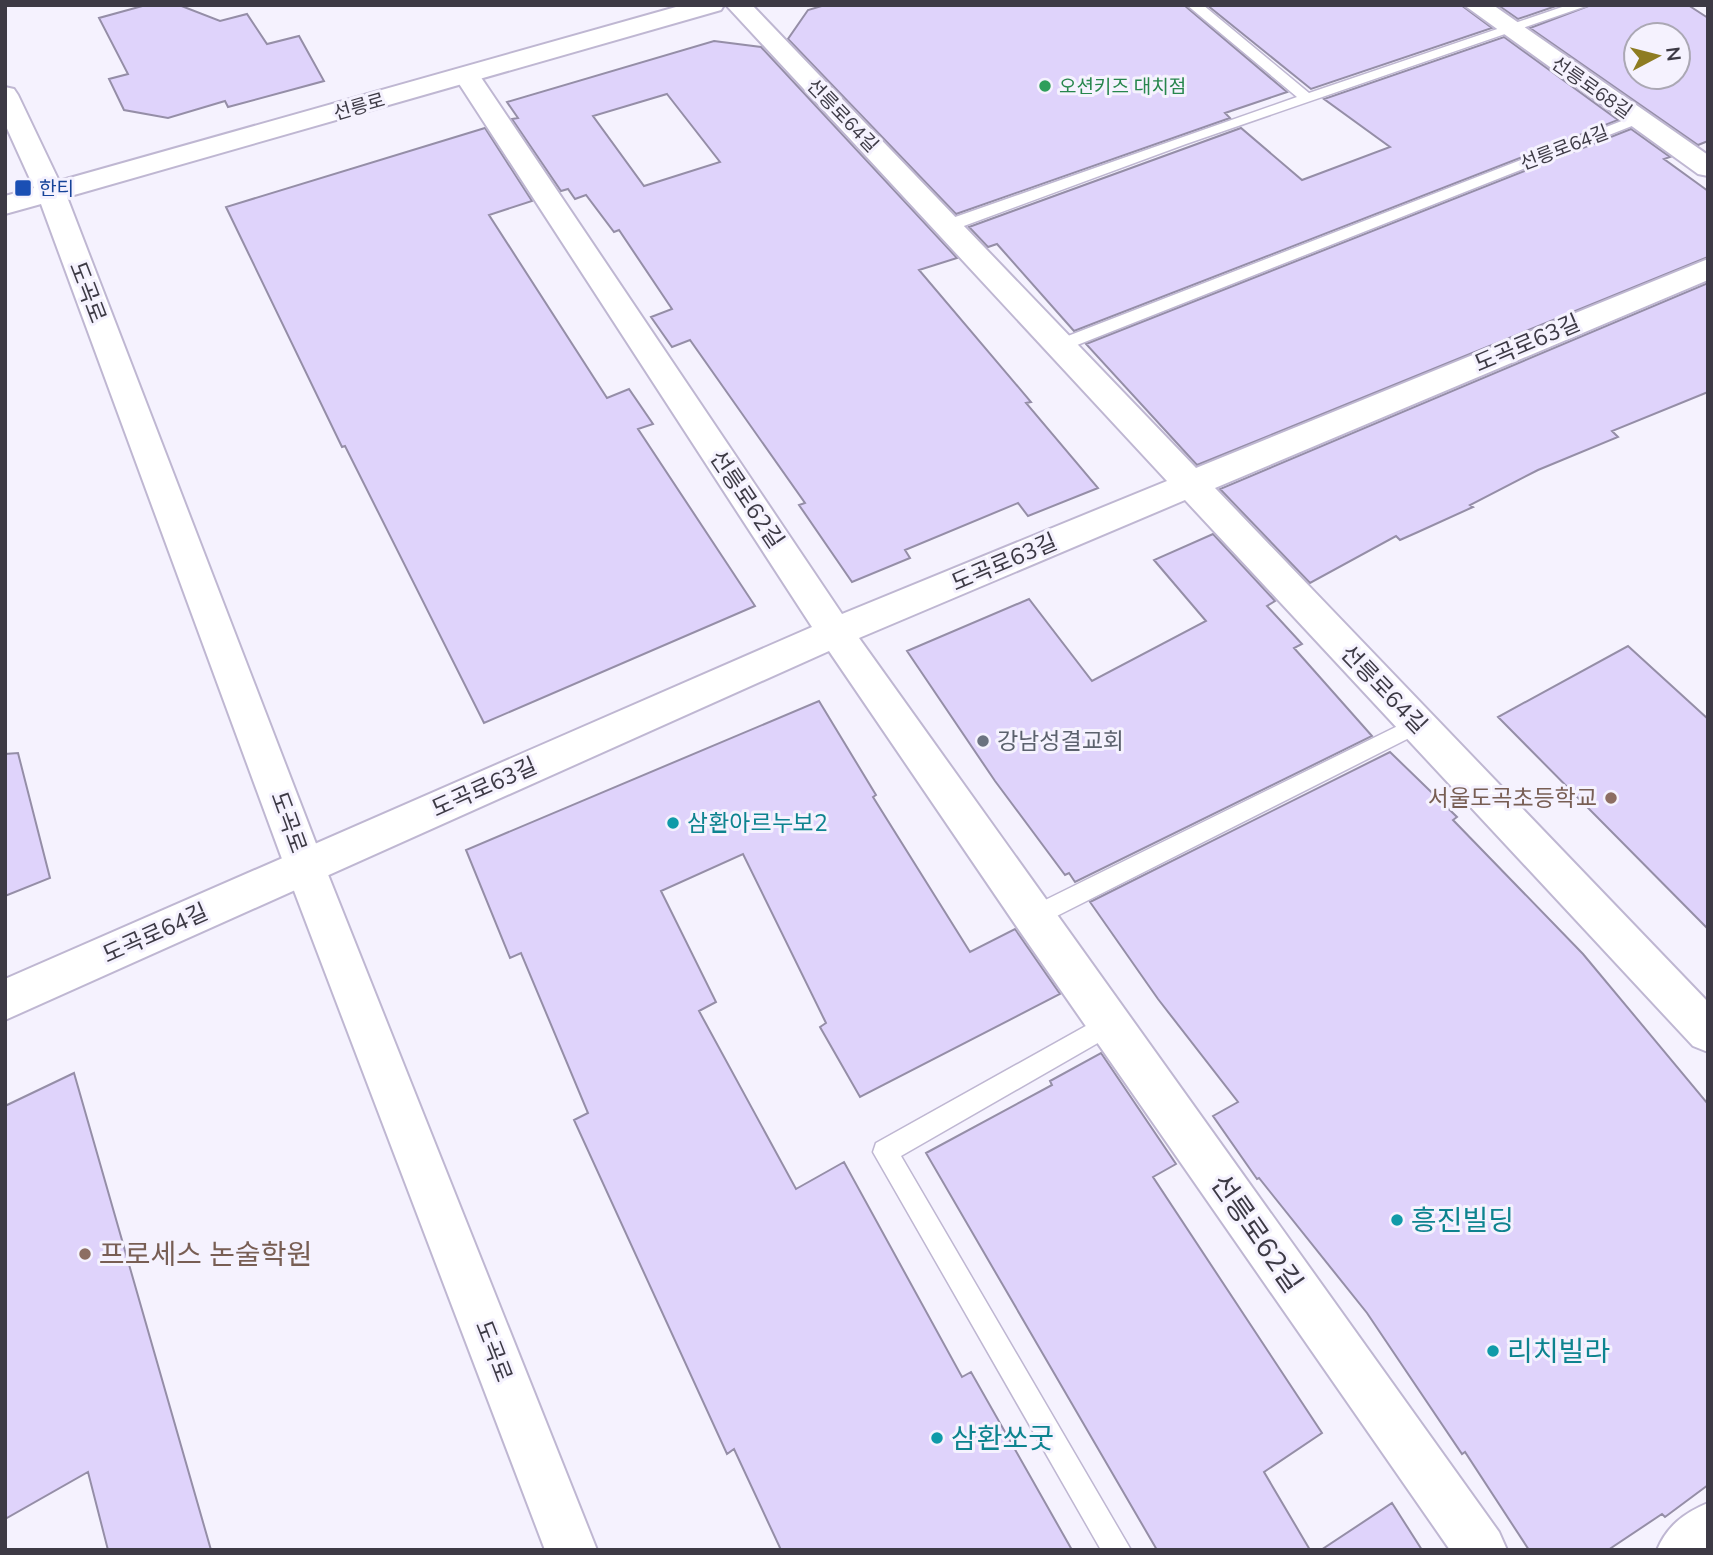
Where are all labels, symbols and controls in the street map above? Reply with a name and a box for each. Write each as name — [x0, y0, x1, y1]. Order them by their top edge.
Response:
north arrow — [1622, 21, 1692, 91]
text: N — [1659, 45, 1687, 63]
street label: 선릉로68길 — [1546, 51, 1637, 125]
street label: 선릉로64길 — [801, 73, 884, 158]
place label: 오션키즈 대치점 — [1059, 74, 1186, 100]
marker: 오션키즈 대치점 — [1037, 78, 1053, 94]
street label: 선릉로 — [330, 87, 388, 127]
street label: 선릉로64길 — [1516, 119, 1612, 177]
place label: 한티 — [39, 176, 74, 202]
marker: 한티 — [13, 178, 33, 198]
street label: 도곡로 — [62, 257, 113, 327]
street label: 도곡로63길 — [1469, 307, 1585, 380]
street label: 선릉로62길 — [702, 444, 791, 554]
street label: 도곡로63길 — [946, 526, 1062, 599]
street label: 선릉로64길 — [1334, 638, 1434, 740]
place label: 강남성결교회 — [997, 726, 1124, 757]
marker: 강남성결교회 — [975, 733, 991, 749]
street label: 도곡로63길 — [427, 750, 542, 824]
place label: 서울도곡초등학교 — [1428, 783, 1597, 814]
street label: 도곡로 — [263, 787, 314, 857]
marker: 서울도곡초등학교 — [1603, 790, 1619, 806]
place label: 삼환아르누보2 — [687, 808, 828, 839]
marker: 삼환아르누보2 — [665, 815, 681, 831]
street label: 도곡로64길 — [98, 896, 213, 970]
street label: 선릉로62길 — [1201, 1167, 1311, 1300]
place label: 흥진빌딩 — [1411, 1202, 1514, 1240]
marker: 흥진빌딩 — [1389, 1212, 1405, 1228]
place label: 프로세스 논술학원 — [99, 1236, 312, 1274]
marker: 프로세스 논술학원 — [77, 1246, 93, 1262]
street label: 도곡로 — [468, 1316, 519, 1386]
place label: 리치빌라 — [1507, 1333, 1610, 1371]
marker: 리치빌라 — [1485, 1343, 1501, 1359]
place label: 삼환쏘굿 — [951, 1420, 1054, 1458]
marker: 삼환쏘굿 — [929, 1430, 945, 1446]

